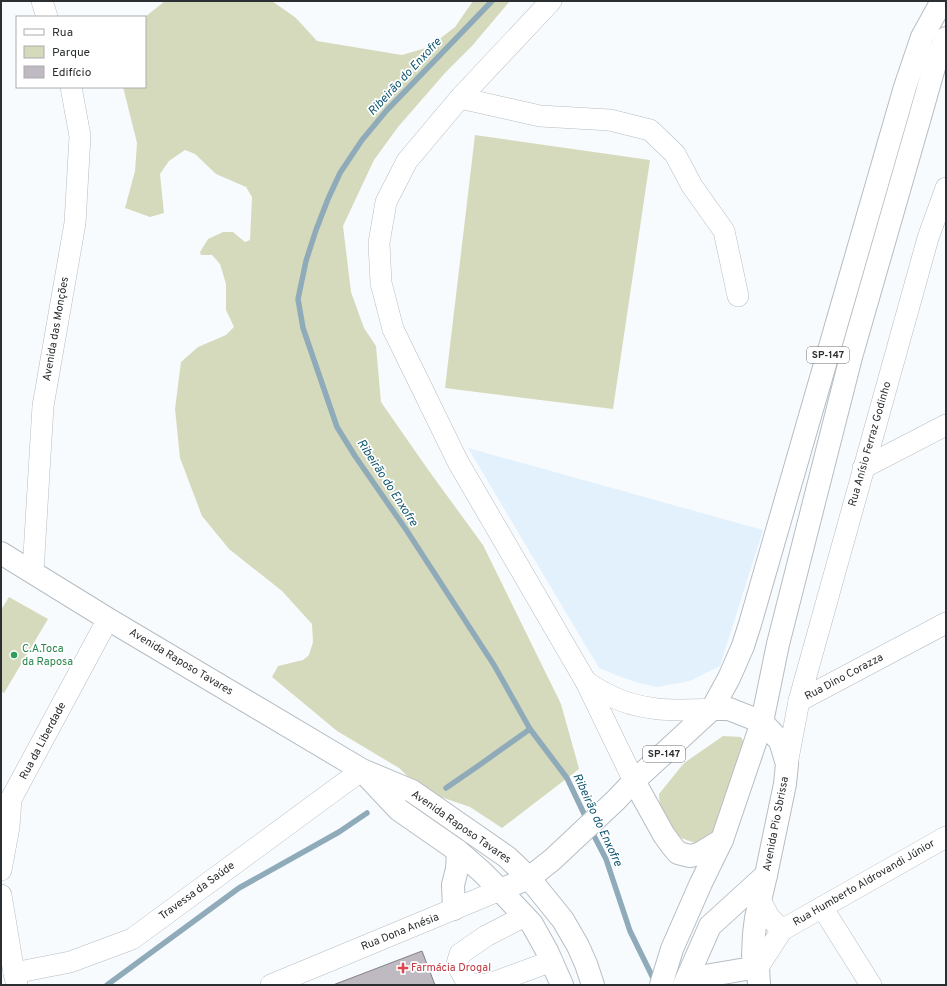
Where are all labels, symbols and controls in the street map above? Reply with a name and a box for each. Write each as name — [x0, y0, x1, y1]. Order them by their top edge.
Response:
legend — [16, 16, 146, 88]
text: Rua — [52, 25, 73, 41]
water label: Ribeirão do Enxofre — [365, 34, 446, 119]
text: Parque — [52, 45, 90, 61]
text: Edifício — [52, 65, 92, 81]
street label: Avenida das Monções — [40, 276, 72, 382]
road number: SP-147 — [807, 347, 849, 363]
street label: Rua Anísio Ferraz Godinho — [845, 380, 895, 508]
water label: Ribeirão do Enxofre — [353, 436, 422, 530]
street label: Avenida Raposo Tavares — [127, 625, 235, 699]
place label: C.A.Toca da Raposa — [22, 642, 73, 669]
marker: C.A.Toca da Raposa — [9, 650, 19, 660]
street label: Rua Dino Corazza — [802, 650, 886, 704]
street label: Rua da Liberdade — [17, 700, 69, 782]
road number: SP-147 — [643, 746, 685, 762]
water label: Ribeirão do Enxofre — [568, 771, 626, 870]
street label: Avenida Pio Sbrissa — [760, 775, 792, 873]
street label: Avenida Raposo Tavares — [408, 787, 514, 867]
street label: Rua Humberto Aldrovandi Júnior — [790, 836, 938, 929]
street label: Travessa da Saúde — [156, 859, 238, 923]
street label: Rua Dona Anésia — [359, 910, 441, 954]
place label: Farmácia Drogal — [411, 961, 491, 975]
marker: Farmácia Drogal — [398, 963, 408, 973]

